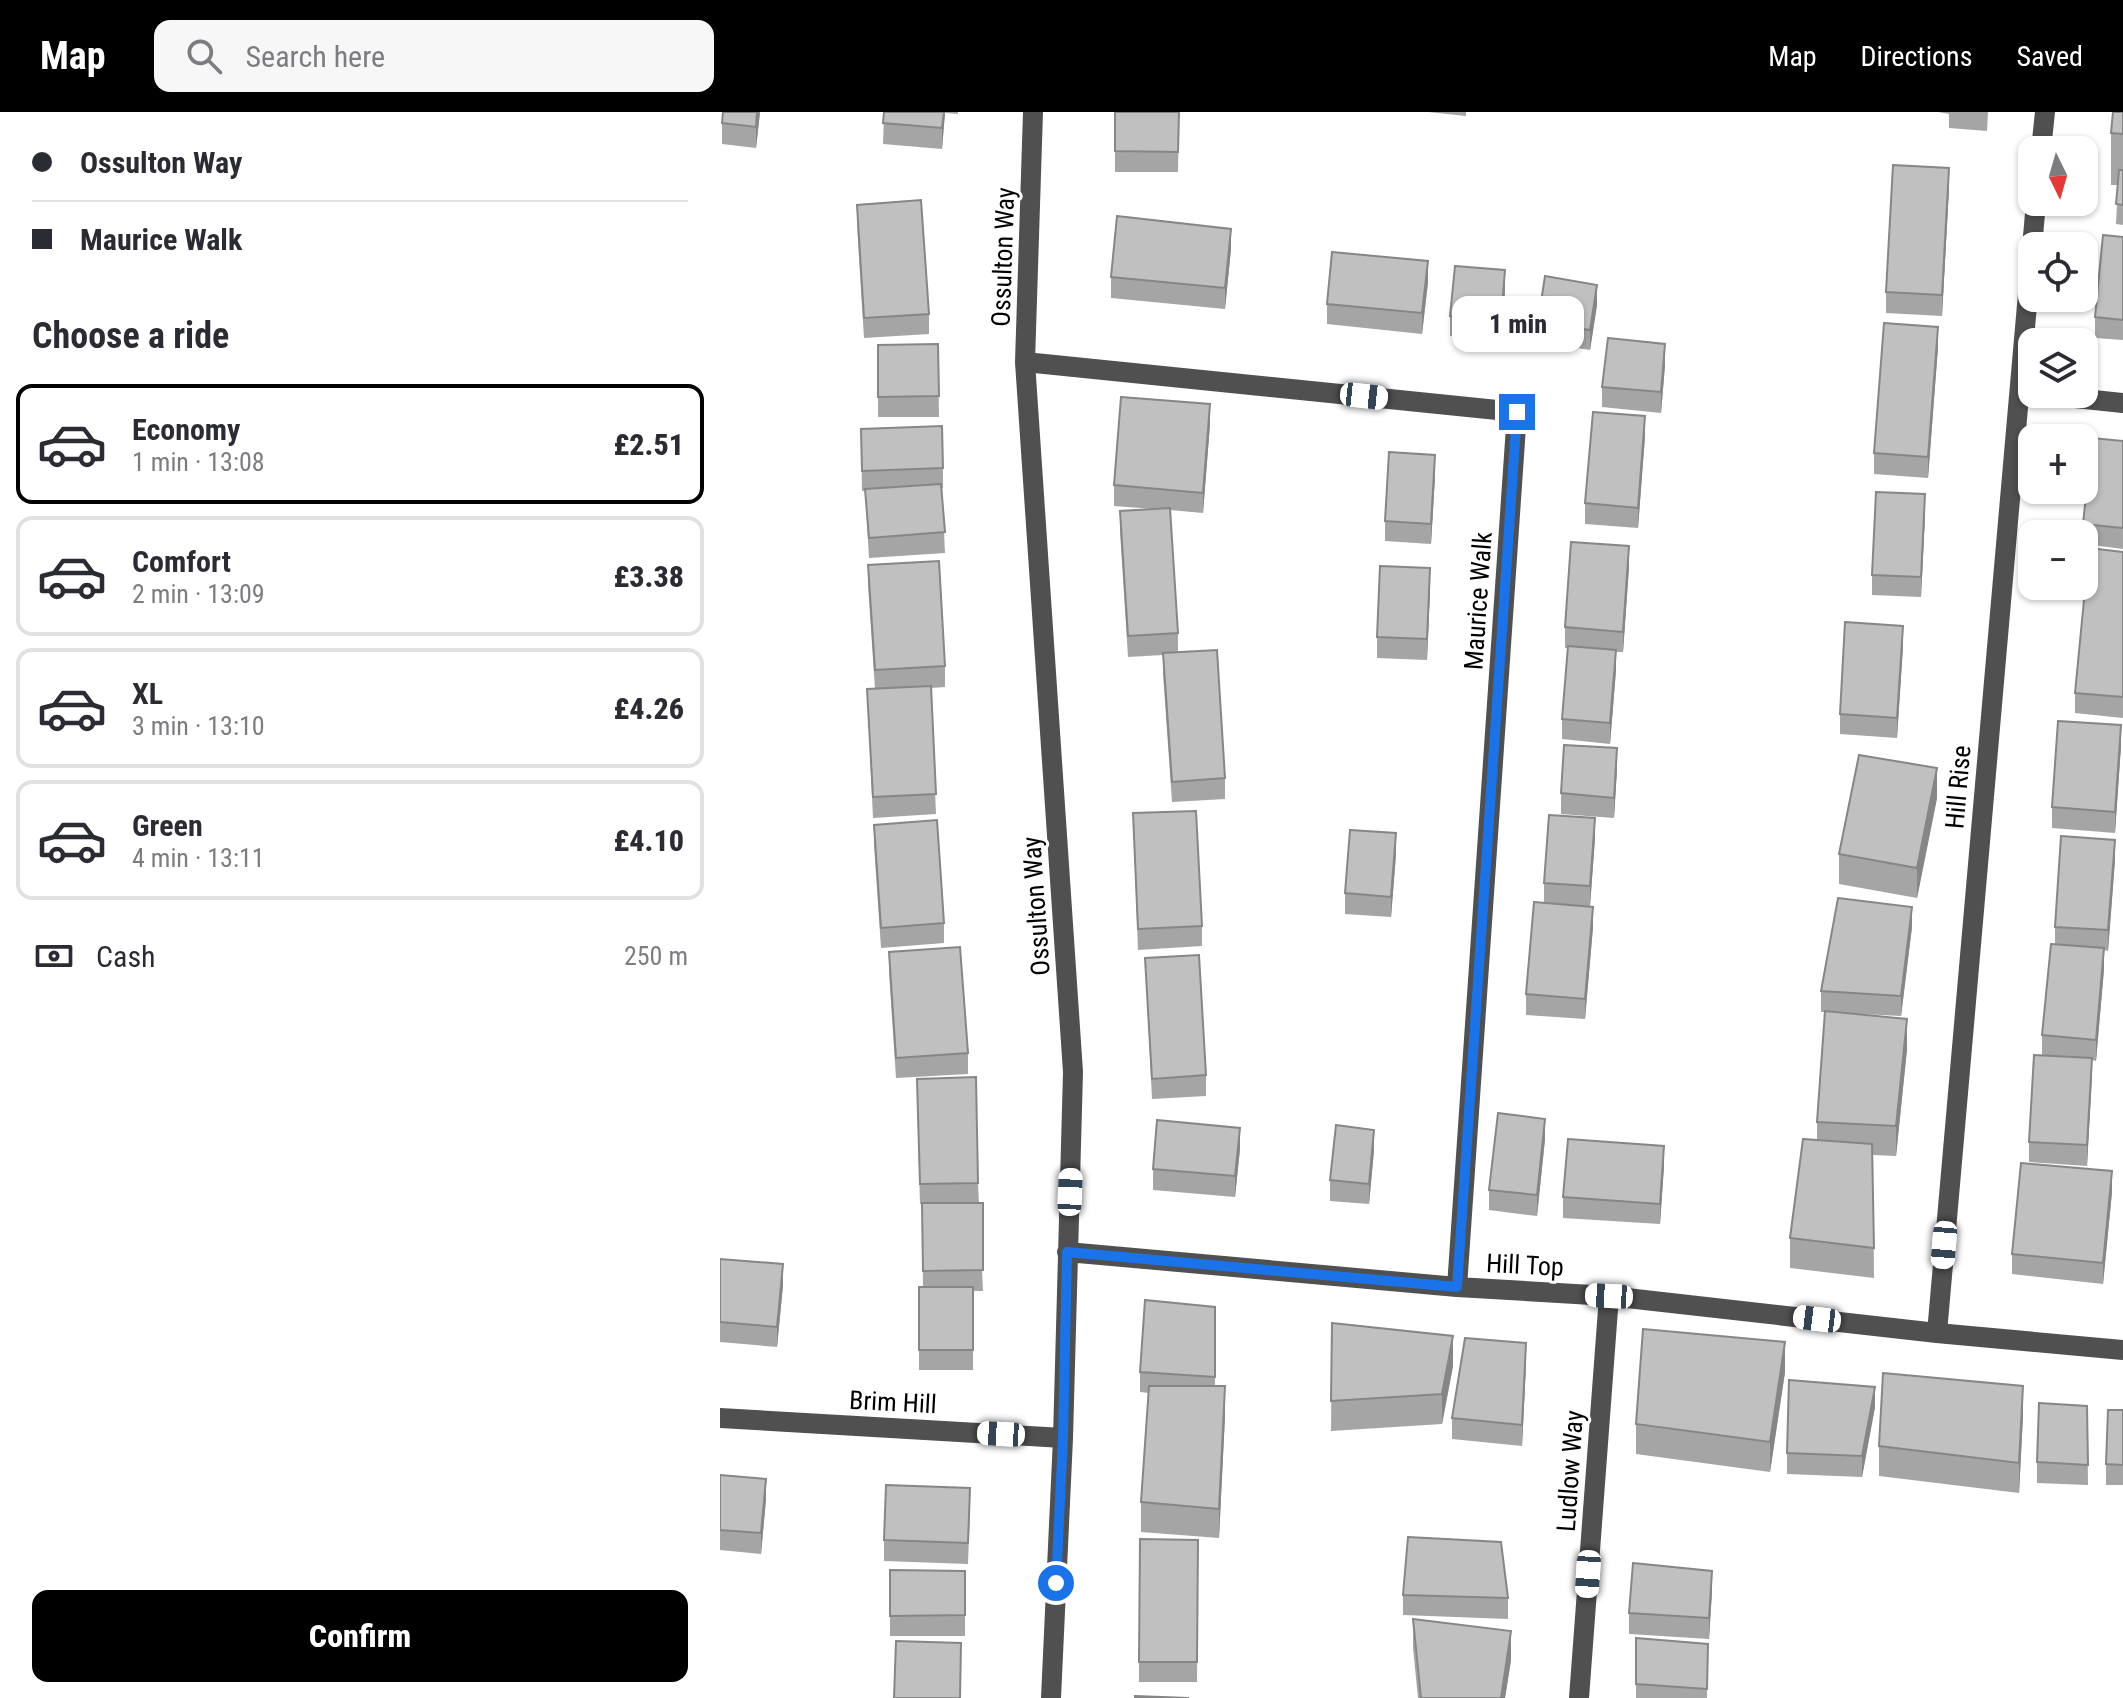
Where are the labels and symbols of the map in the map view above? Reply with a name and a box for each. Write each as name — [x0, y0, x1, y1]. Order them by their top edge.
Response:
north arrow — [2018, 136, 2098, 216]
street label: Ossulton Way — [986, 187, 1020, 327]
callout: 1 min — [1451, 296, 1583, 352]
car — [1339, 382, 1389, 410]
route end — [1499, 394, 1535, 430]
street label: Maurice Walk — [1458, 531, 1498, 671]
street label: Hill Rise — [1939, 744, 1977, 830]
street label: Ossulton Way — [1016, 835, 1056, 977]
car — [1057, 1168, 1083, 1216]
car — [1930, 1220, 1958, 1270]
street label: Hill Top — [1485, 1248, 1565, 1282]
car — [1584, 1283, 1634, 1309]
car — [1792, 1304, 1842, 1334]
street label: Brim Hill — [848, 1385, 938, 1419]
street label: Ludlow Way — [1551, 1409, 1589, 1533]
car — [976, 1421, 1026, 1447]
car — [1574, 1549, 1602, 1599]
route start — [1038, 1565, 1074, 1601]

